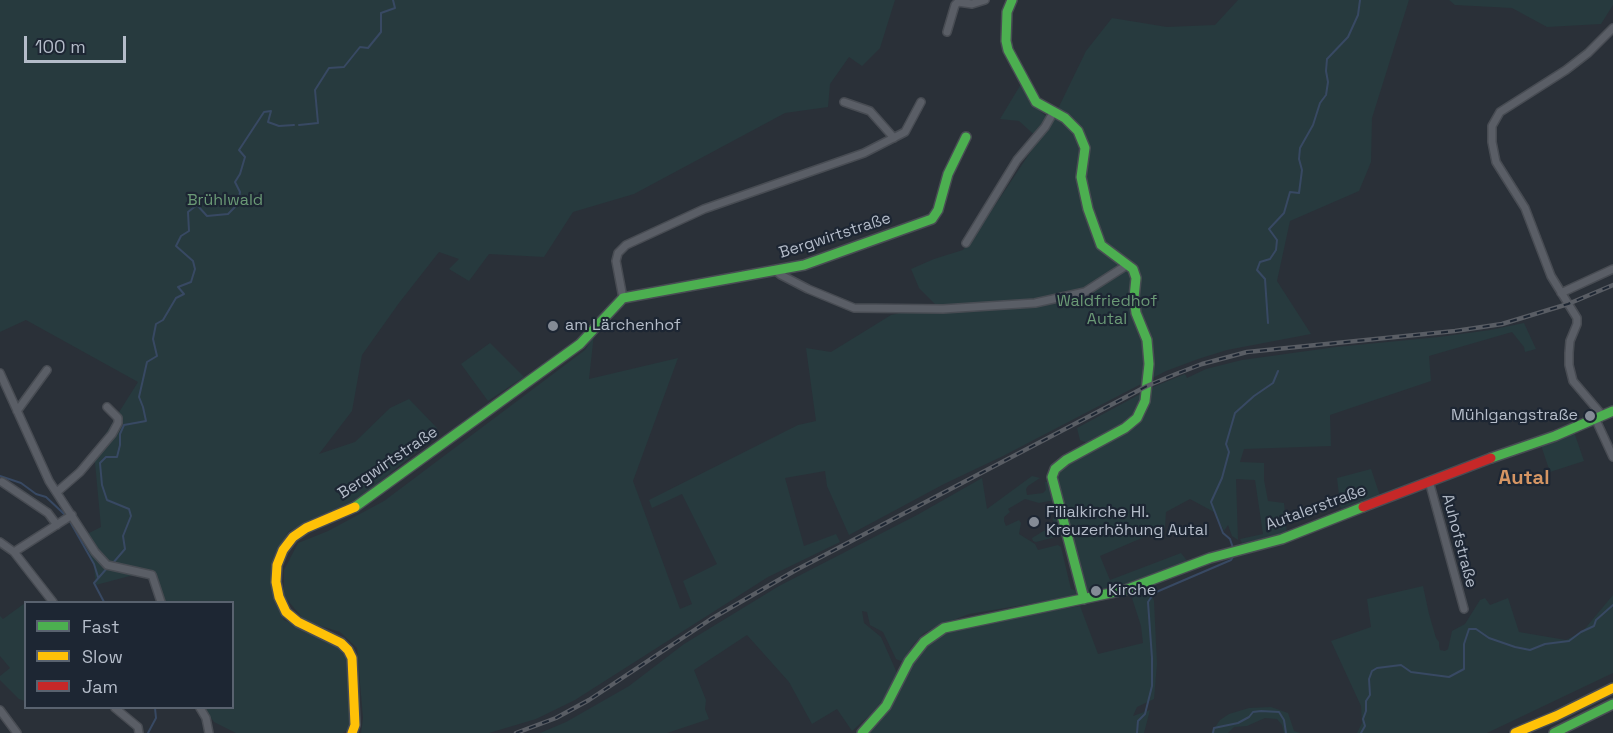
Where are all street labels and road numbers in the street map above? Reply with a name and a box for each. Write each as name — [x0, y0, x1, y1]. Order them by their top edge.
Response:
street label: Bergwirtstraße — [777, 209, 893, 263]
street label: Bergwirtstraße — [334, 423, 442, 503]
street label: Autalerstraße — [1263, 481, 1369, 535]
street label: Auhofstraße — [1437, 492, 1481, 590]

